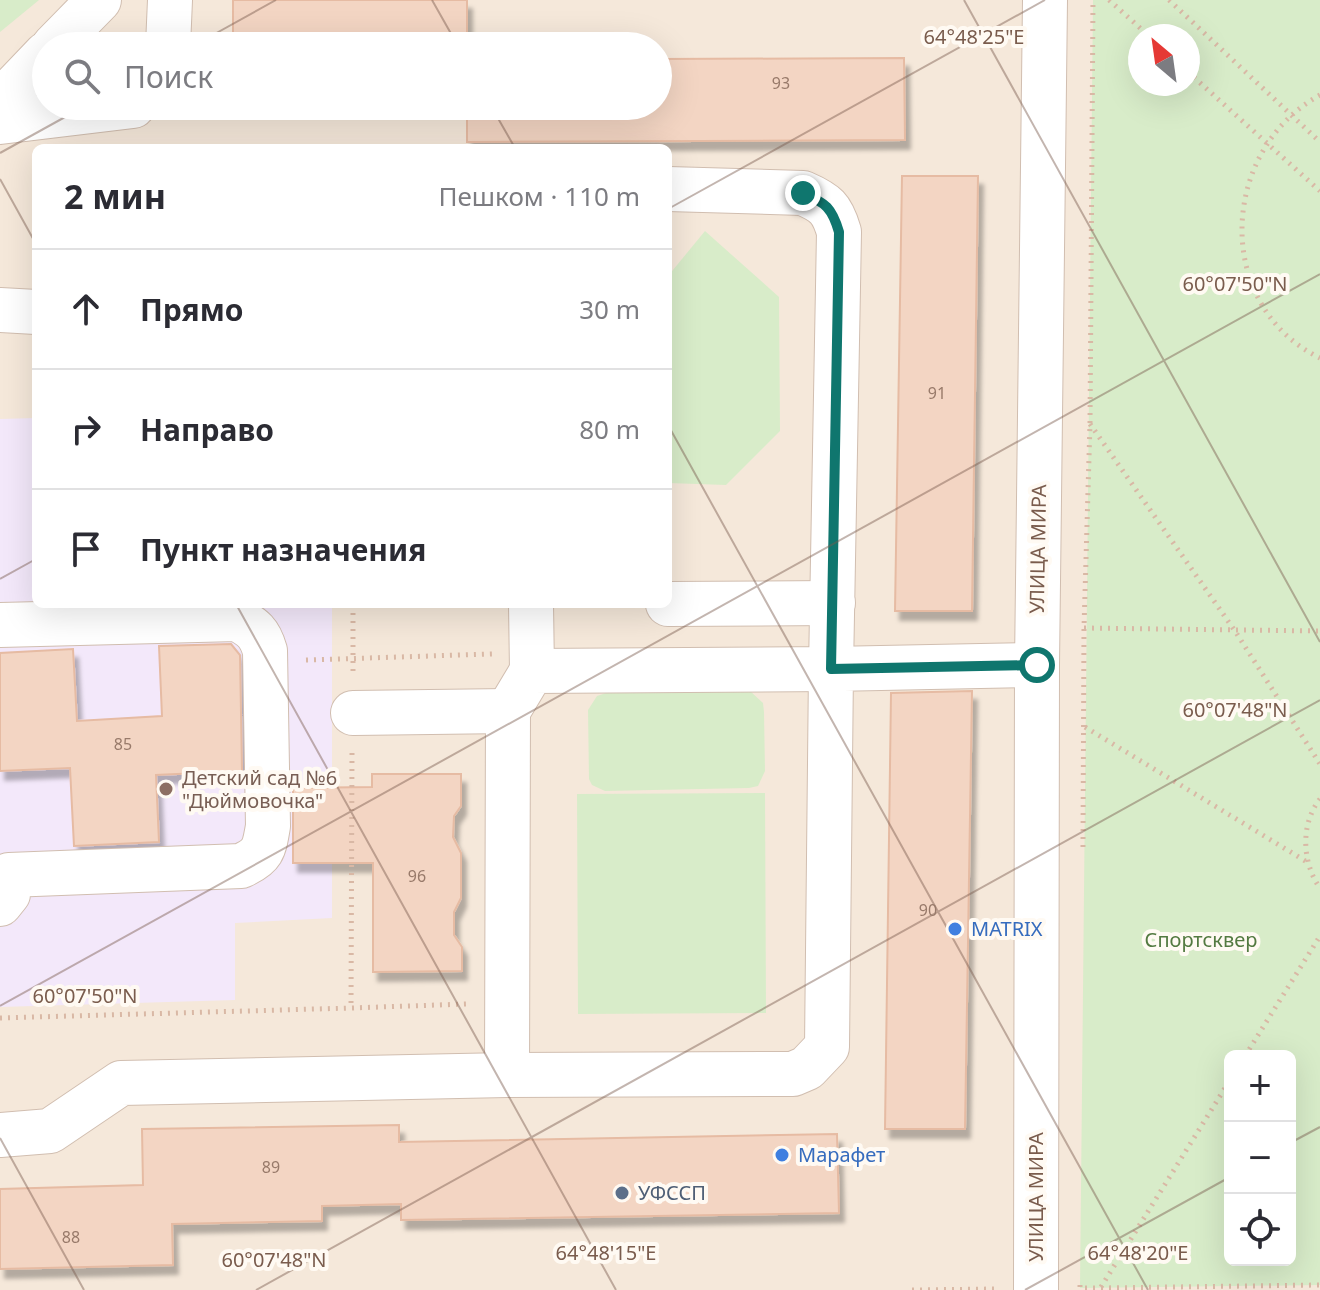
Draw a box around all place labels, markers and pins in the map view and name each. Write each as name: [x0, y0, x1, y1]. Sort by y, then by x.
place label: Детский сад №6 "Дюймовочка": [182, 764, 337, 814]
marker: Детский сад №6 "Дюймовочка": [157, 780, 175, 798]
place label: MATRIX: [971, 915, 1043, 942]
marker: MATRIX: [946, 920, 964, 938]
place label: Марафет: [798, 1141, 885, 1168]
marker: Марафет: [773, 1146, 791, 1164]
place label: УФССП: [638, 1179, 706, 1206]
marker: УФССП: [613, 1184, 631, 1202]

